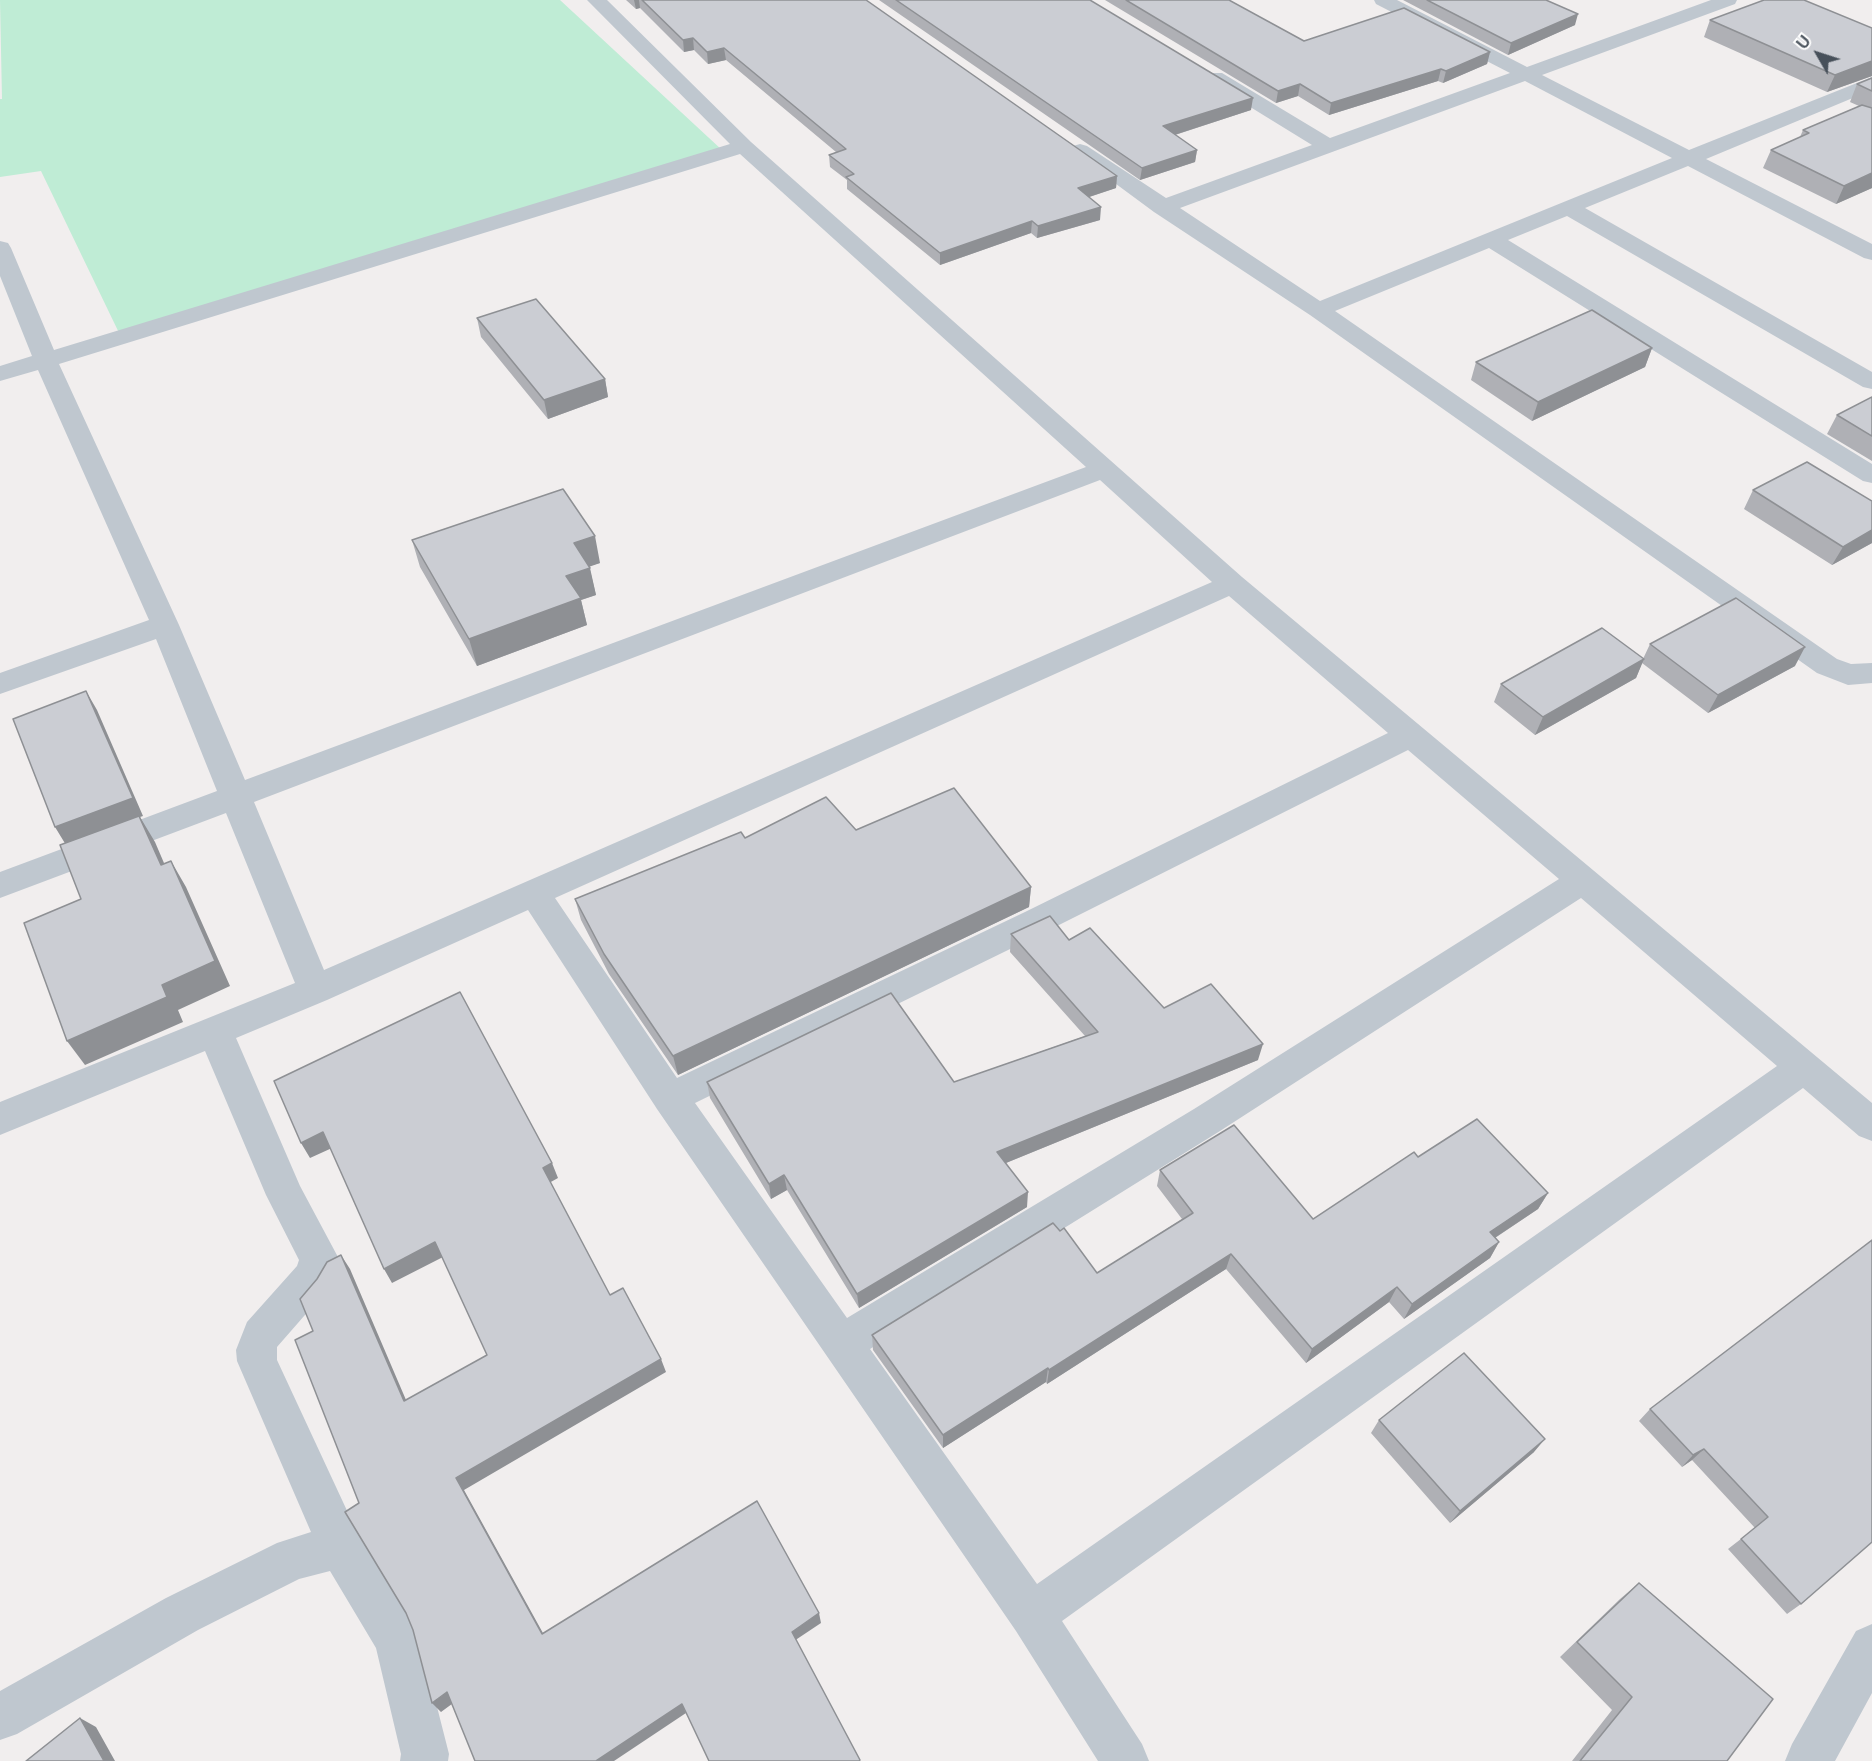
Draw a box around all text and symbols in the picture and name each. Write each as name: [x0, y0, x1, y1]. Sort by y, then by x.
north arrow: [1788, 24, 1848, 84]
text: U: [1793, 33, 1814, 52]

